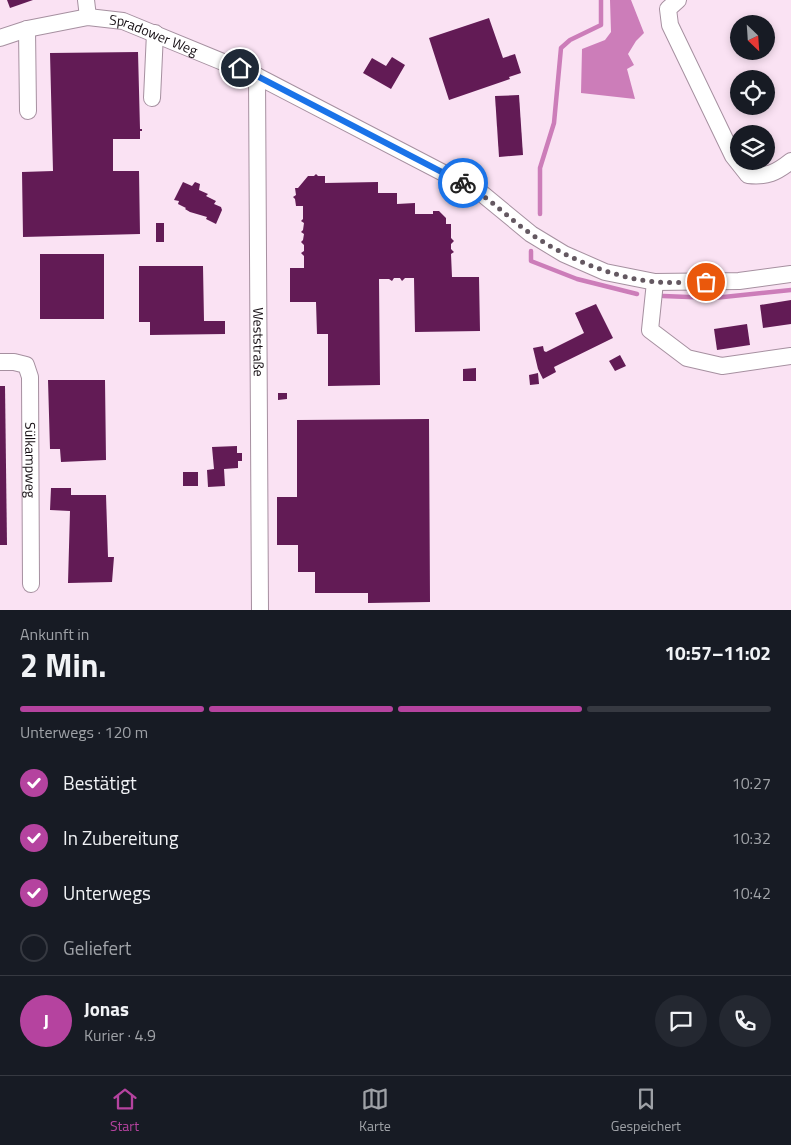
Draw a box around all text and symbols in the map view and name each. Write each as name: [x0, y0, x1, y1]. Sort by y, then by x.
street label: Spradower Weg: [108, 9, 201, 61]
north arrow: [730, 15, 775, 60]
map controls: [730, 15, 775, 170]
pin: [219, 47, 261, 89]
icon: home: [226, 54, 254, 82]
button: locate: [730, 70, 775, 115]
button: layers: [730, 125, 775, 170]
courier: [438, 158, 488, 208]
icon: bike: [449, 169, 477, 197]
pin: [685, 261, 727, 303]
icon: bag: [692, 268, 720, 296]
street label: Weststraße: [248, 307, 270, 377]
street label: Sülkampweg: [20, 422, 42, 498]
text: Ankunft in: [20, 622, 89, 646]
text: 10:57–11:02: [664, 638, 771, 667]
text: 2 Min.: [20, 641, 107, 689]
text: Unterwegs · 120 m: [20, 720, 148, 744]
text: Bestätigt: [63, 768, 137, 797]
icon: check: [20, 769, 48, 797]
text: 10:27: [732, 771, 771, 795]
text: In Zubereitung: [63, 823, 179, 852]
icon: check: [20, 824, 48, 852]
text: 10:32: [732, 826, 771, 850]
text: Unterwegs: [63, 878, 151, 907]
icon: check: [20, 879, 48, 907]
text: 10:42: [732, 881, 771, 905]
text: Geliefert: [63, 933, 131, 962]
text: Jonas: [84, 994, 129, 1023]
button: chat: [655, 995, 707, 1047]
button: phone: [719, 995, 771, 1047]
text: J: [43, 1006, 49, 1035]
text: Kurier · 4.9: [84, 1023, 156, 1047]
tab: Start: [110, 1085, 139, 1136]
tab: Karte: [359, 1085, 391, 1136]
tab: Gespeichert: [611, 1085, 681, 1136]

